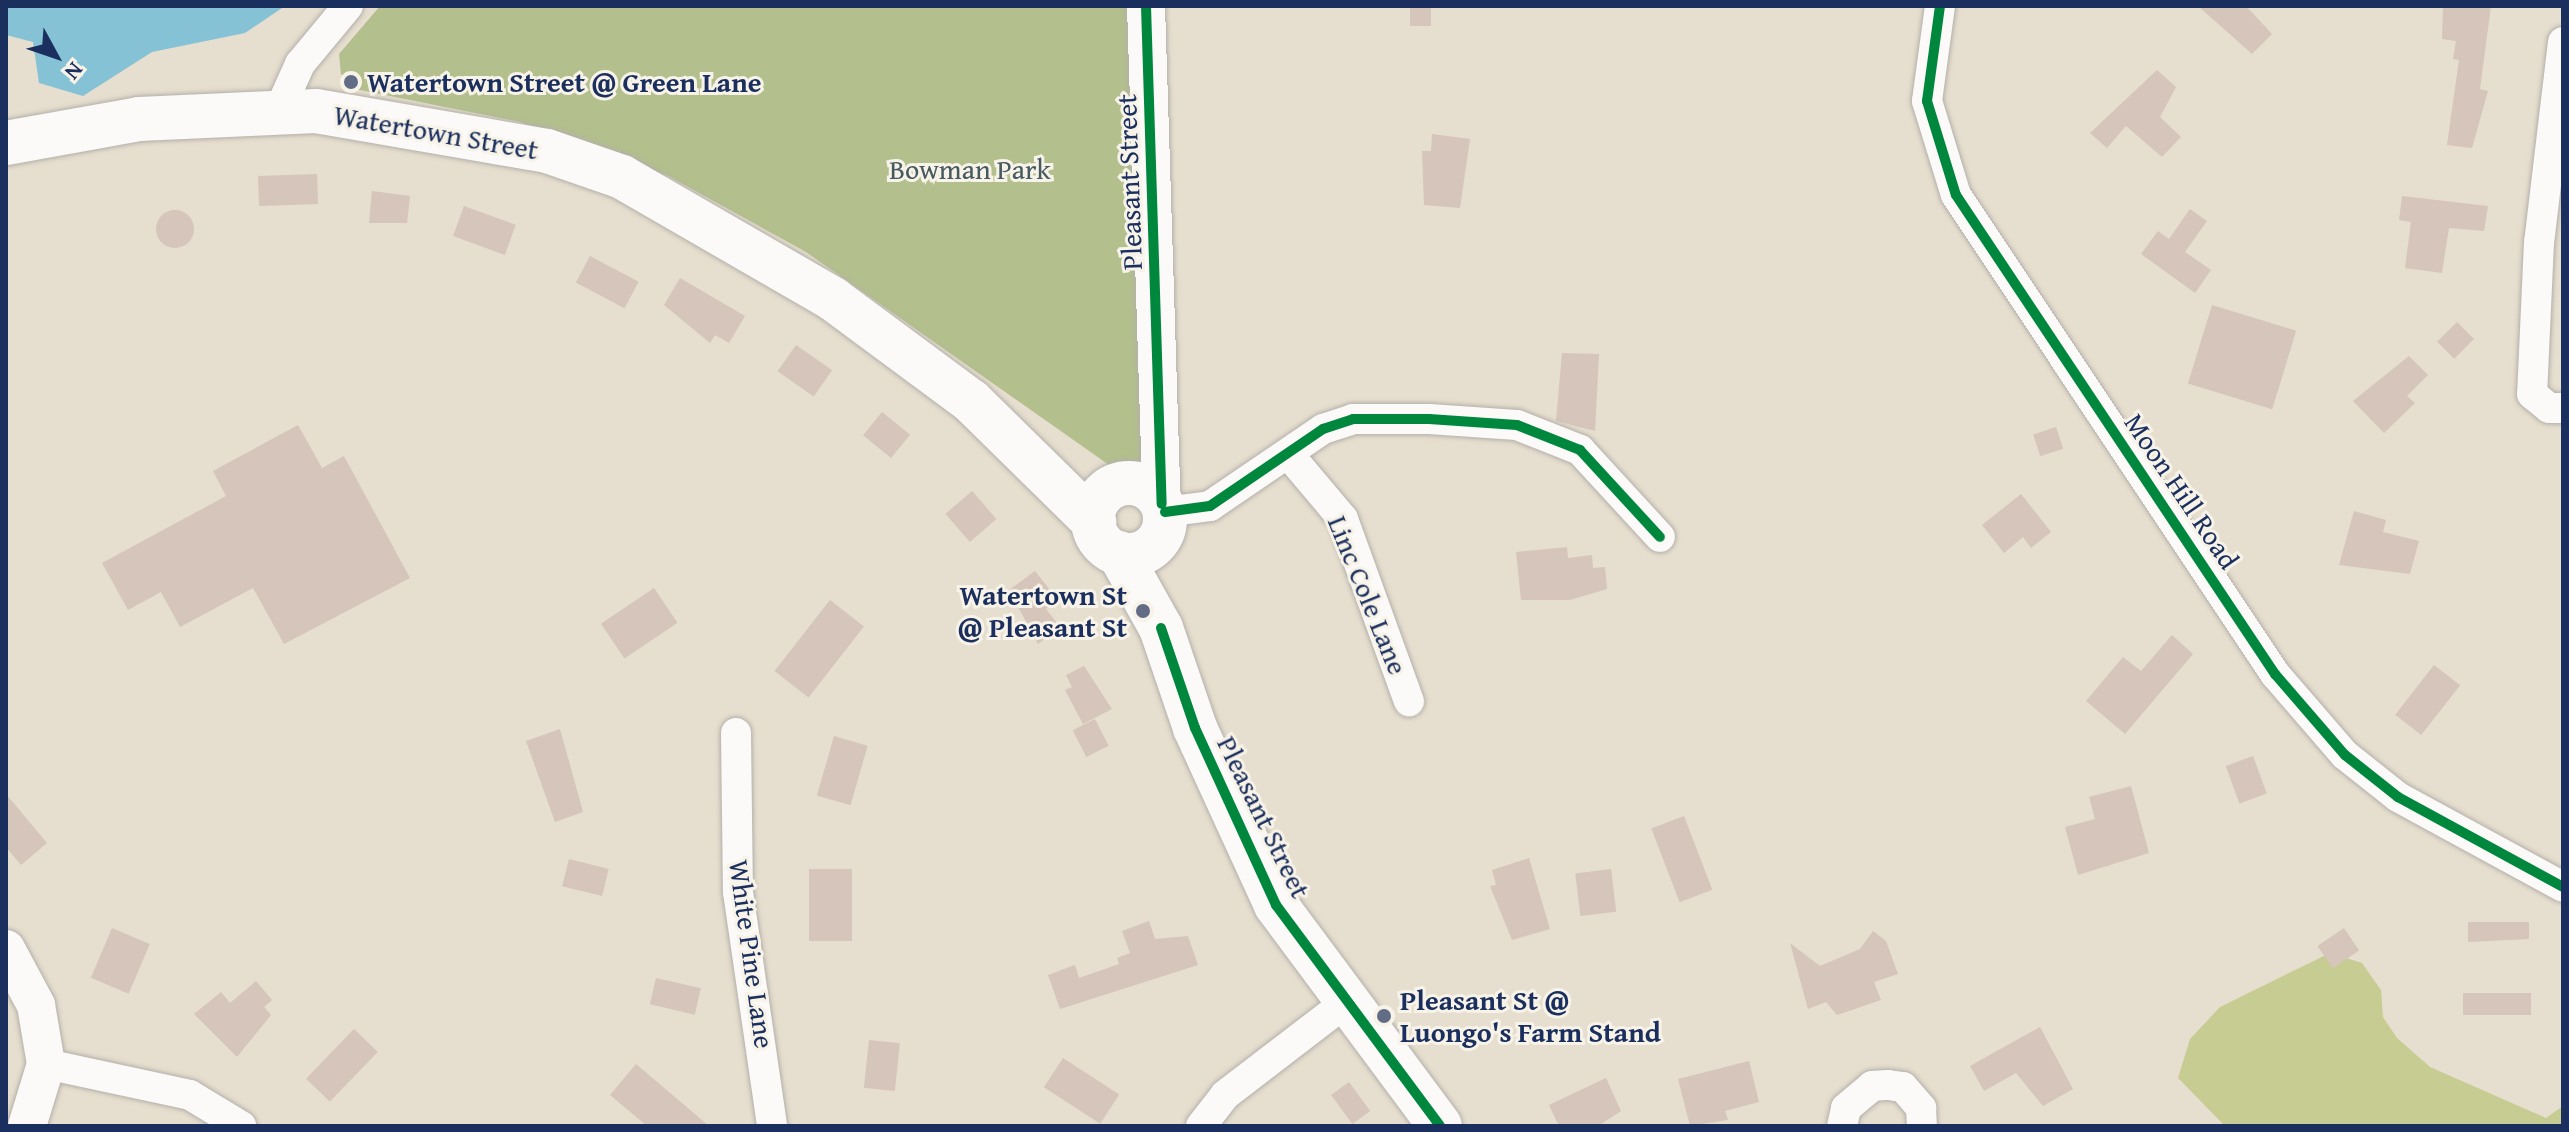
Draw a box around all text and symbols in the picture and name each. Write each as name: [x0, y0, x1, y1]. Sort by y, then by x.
north arrow: [16, 16, 96, 96]
text: N: [57, 56, 91, 87]
place label: Watertown Street @ Green Lane: [367, 65, 761, 99]
marker: Watertown Street @ Green Lane: [342, 73, 360, 91]
street label: Pleasant Street: [1109, 93, 1149, 271]
street label: Watertown Street: [331, 97, 541, 167]
park label: Bowman Park: [889, 152, 1051, 186]
street label: Moon Hill Road: [2118, 407, 2246, 575]
street label: Linc Cole Lane: [1321, 511, 1415, 679]
place label: Watertown St @ Pleasant St: [958, 578, 1127, 644]
marker: Watertown St @ Pleasant St: [1134, 602, 1152, 620]
street label: Pleasant Street: [1210, 730, 1318, 904]
street label: White Pine Lane: [722, 857, 782, 1051]
place label: Pleasant St @ Luongo's Farm Stand: [1400, 983, 1661, 1049]
marker: Pleasant St @ Luongo's Farm Stand: [1375, 1007, 1393, 1025]

